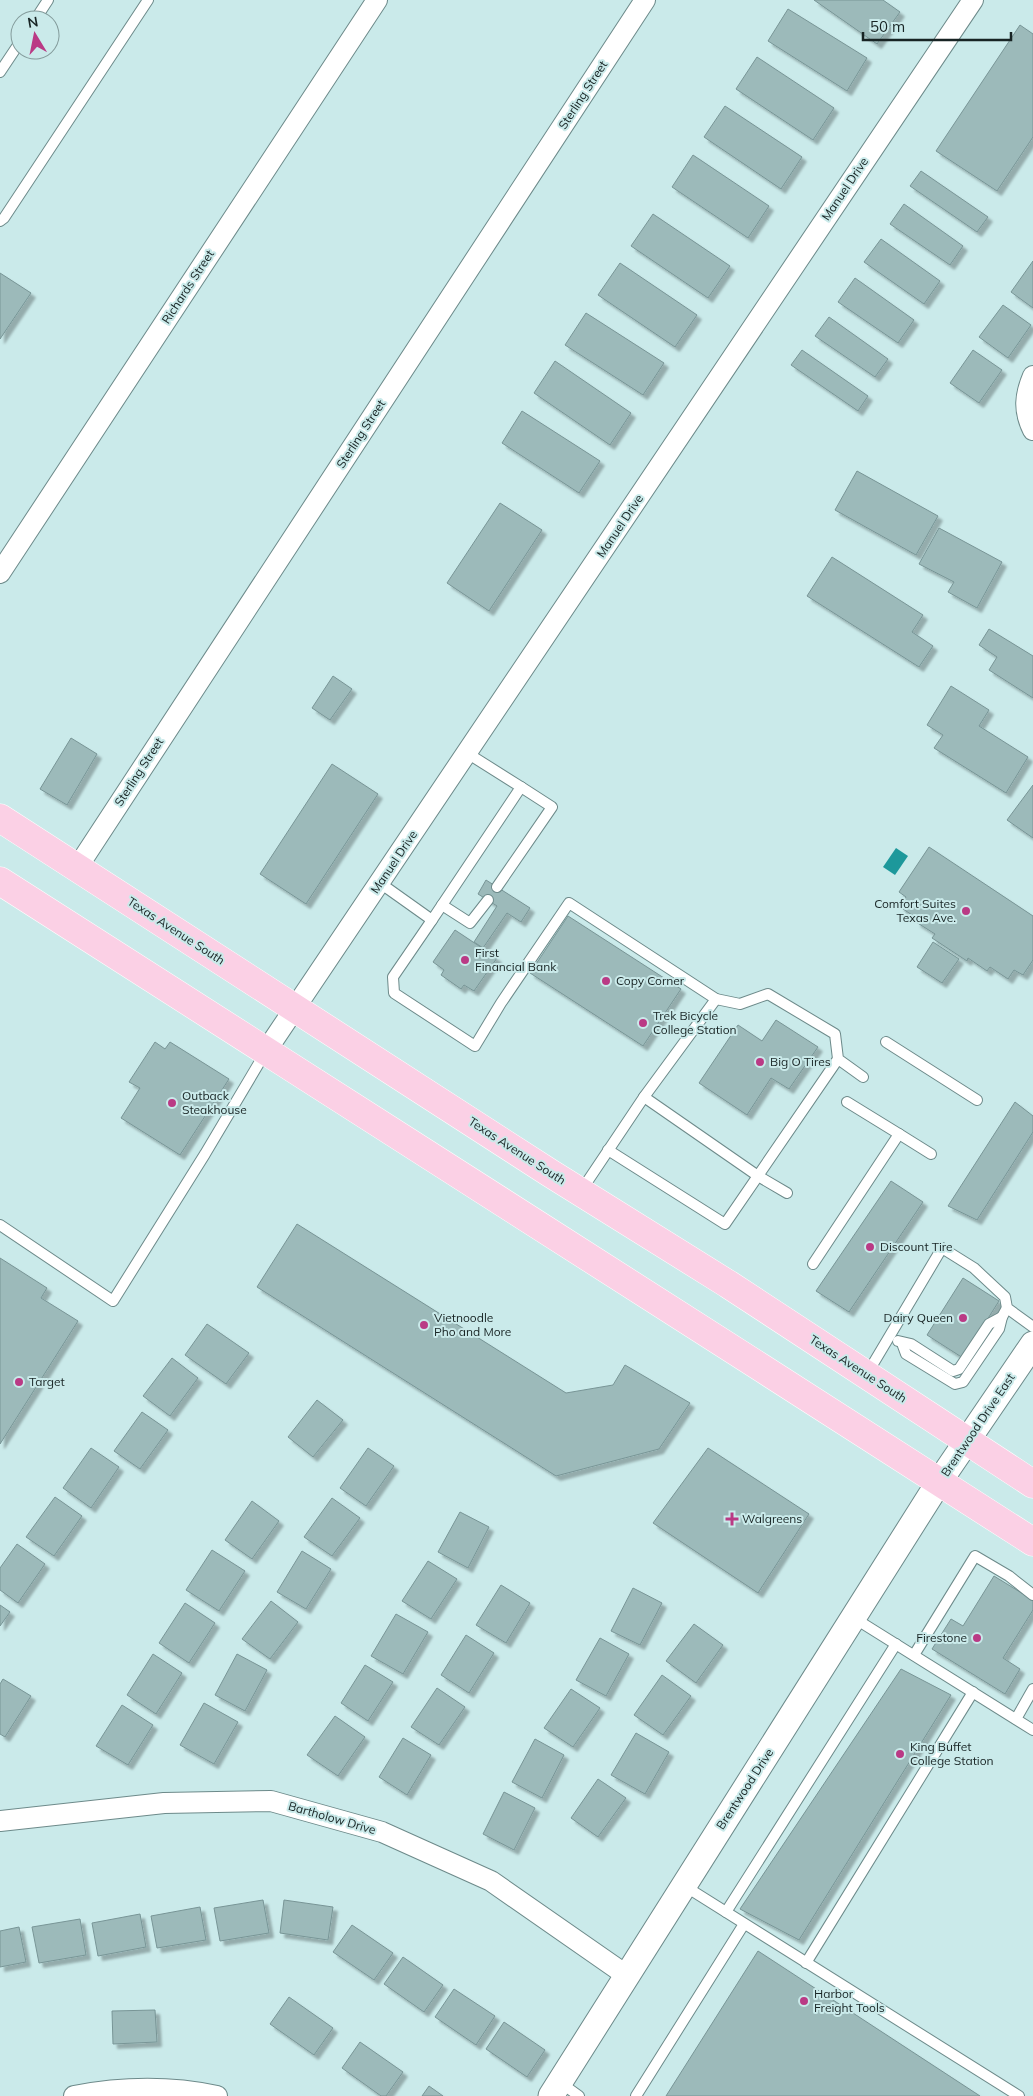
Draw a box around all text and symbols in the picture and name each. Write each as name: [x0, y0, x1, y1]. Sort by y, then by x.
north arrow: [10, 10, 60, 60]
scale bar: [863, 10, 1010, 42]
text: N: [26, 12, 40, 32]
text: 50 m: [870, 17, 905, 36]
street label: Sterling Street: [555, 58, 610, 132]
street label: Manuel Drive: [818, 154, 871, 223]
street label: Richards Street: [158, 247, 217, 326]
street label: Sterling Street: [333, 397, 388, 471]
street label: Manuel Drive: [593, 491, 646, 560]
street label: Sterling Street: [111, 735, 166, 809]
street label: Manuel Drive: [367, 827, 420, 896]
street label: Texas Avenue South: [125, 894, 228, 968]
place label: Comfort Suites Texas Ave.: [874, 896, 956, 925]
marker: Comfort Suites Texas Ave.: [960, 905, 972, 917]
place label: First Financial Bank: [475, 945, 557, 974]
marker: First Financial Bank: [459, 954, 471, 966]
place label: Copy Corner: [616, 973, 685, 988]
marker: Copy Corner: [600, 975, 612, 987]
place label: Trek Bicycle College Station: [653, 1008, 737, 1037]
marker: Trek Bicycle College Station: [637, 1017, 649, 1029]
place label: Big O Tires: [770, 1054, 831, 1069]
marker: Big O Tires: [754, 1056, 766, 1068]
place label: Outback Steakhouse: [182, 1088, 247, 1117]
marker: Outback Steakhouse: [166, 1097, 178, 1109]
street label: Texas Avenue South: [466, 1114, 569, 1188]
place label: Discount Tire: [880, 1239, 953, 1254]
marker: Discount Tire: [864, 1241, 876, 1253]
place label: Vietnoodle Pho and More: [434, 1310, 511, 1339]
place label: Dairy Queen: [883, 1310, 953, 1325]
marker: Dairy Queen: [957, 1312, 969, 1324]
marker: Vietnoodle Pho and More: [418, 1319, 430, 1331]
street label: Texas Avenue South: [807, 1332, 910, 1406]
street label: Brentwood Drive East: [938, 1370, 1018, 1479]
place label: Target: [29, 1374, 65, 1389]
marker: Target: [13, 1376, 25, 1388]
place label: Walgreens: [742, 1511, 802, 1526]
marker: Walgreens: [726, 1513, 738, 1525]
place label: Firestone: [916, 1630, 967, 1645]
marker: Firestone: [971, 1632, 983, 1644]
place label: King Buffet College Station: [910, 1739, 994, 1768]
street label: Brentwood Drive: [713, 1745, 776, 1832]
marker: King Buffet College Station: [894, 1748, 906, 1760]
street label: Bartholow Drive: [287, 1798, 378, 1837]
place label: Harbor Freight Tools: [814, 1986, 885, 2015]
marker: Harbor Freight Tools: [798, 1995, 810, 2007]

